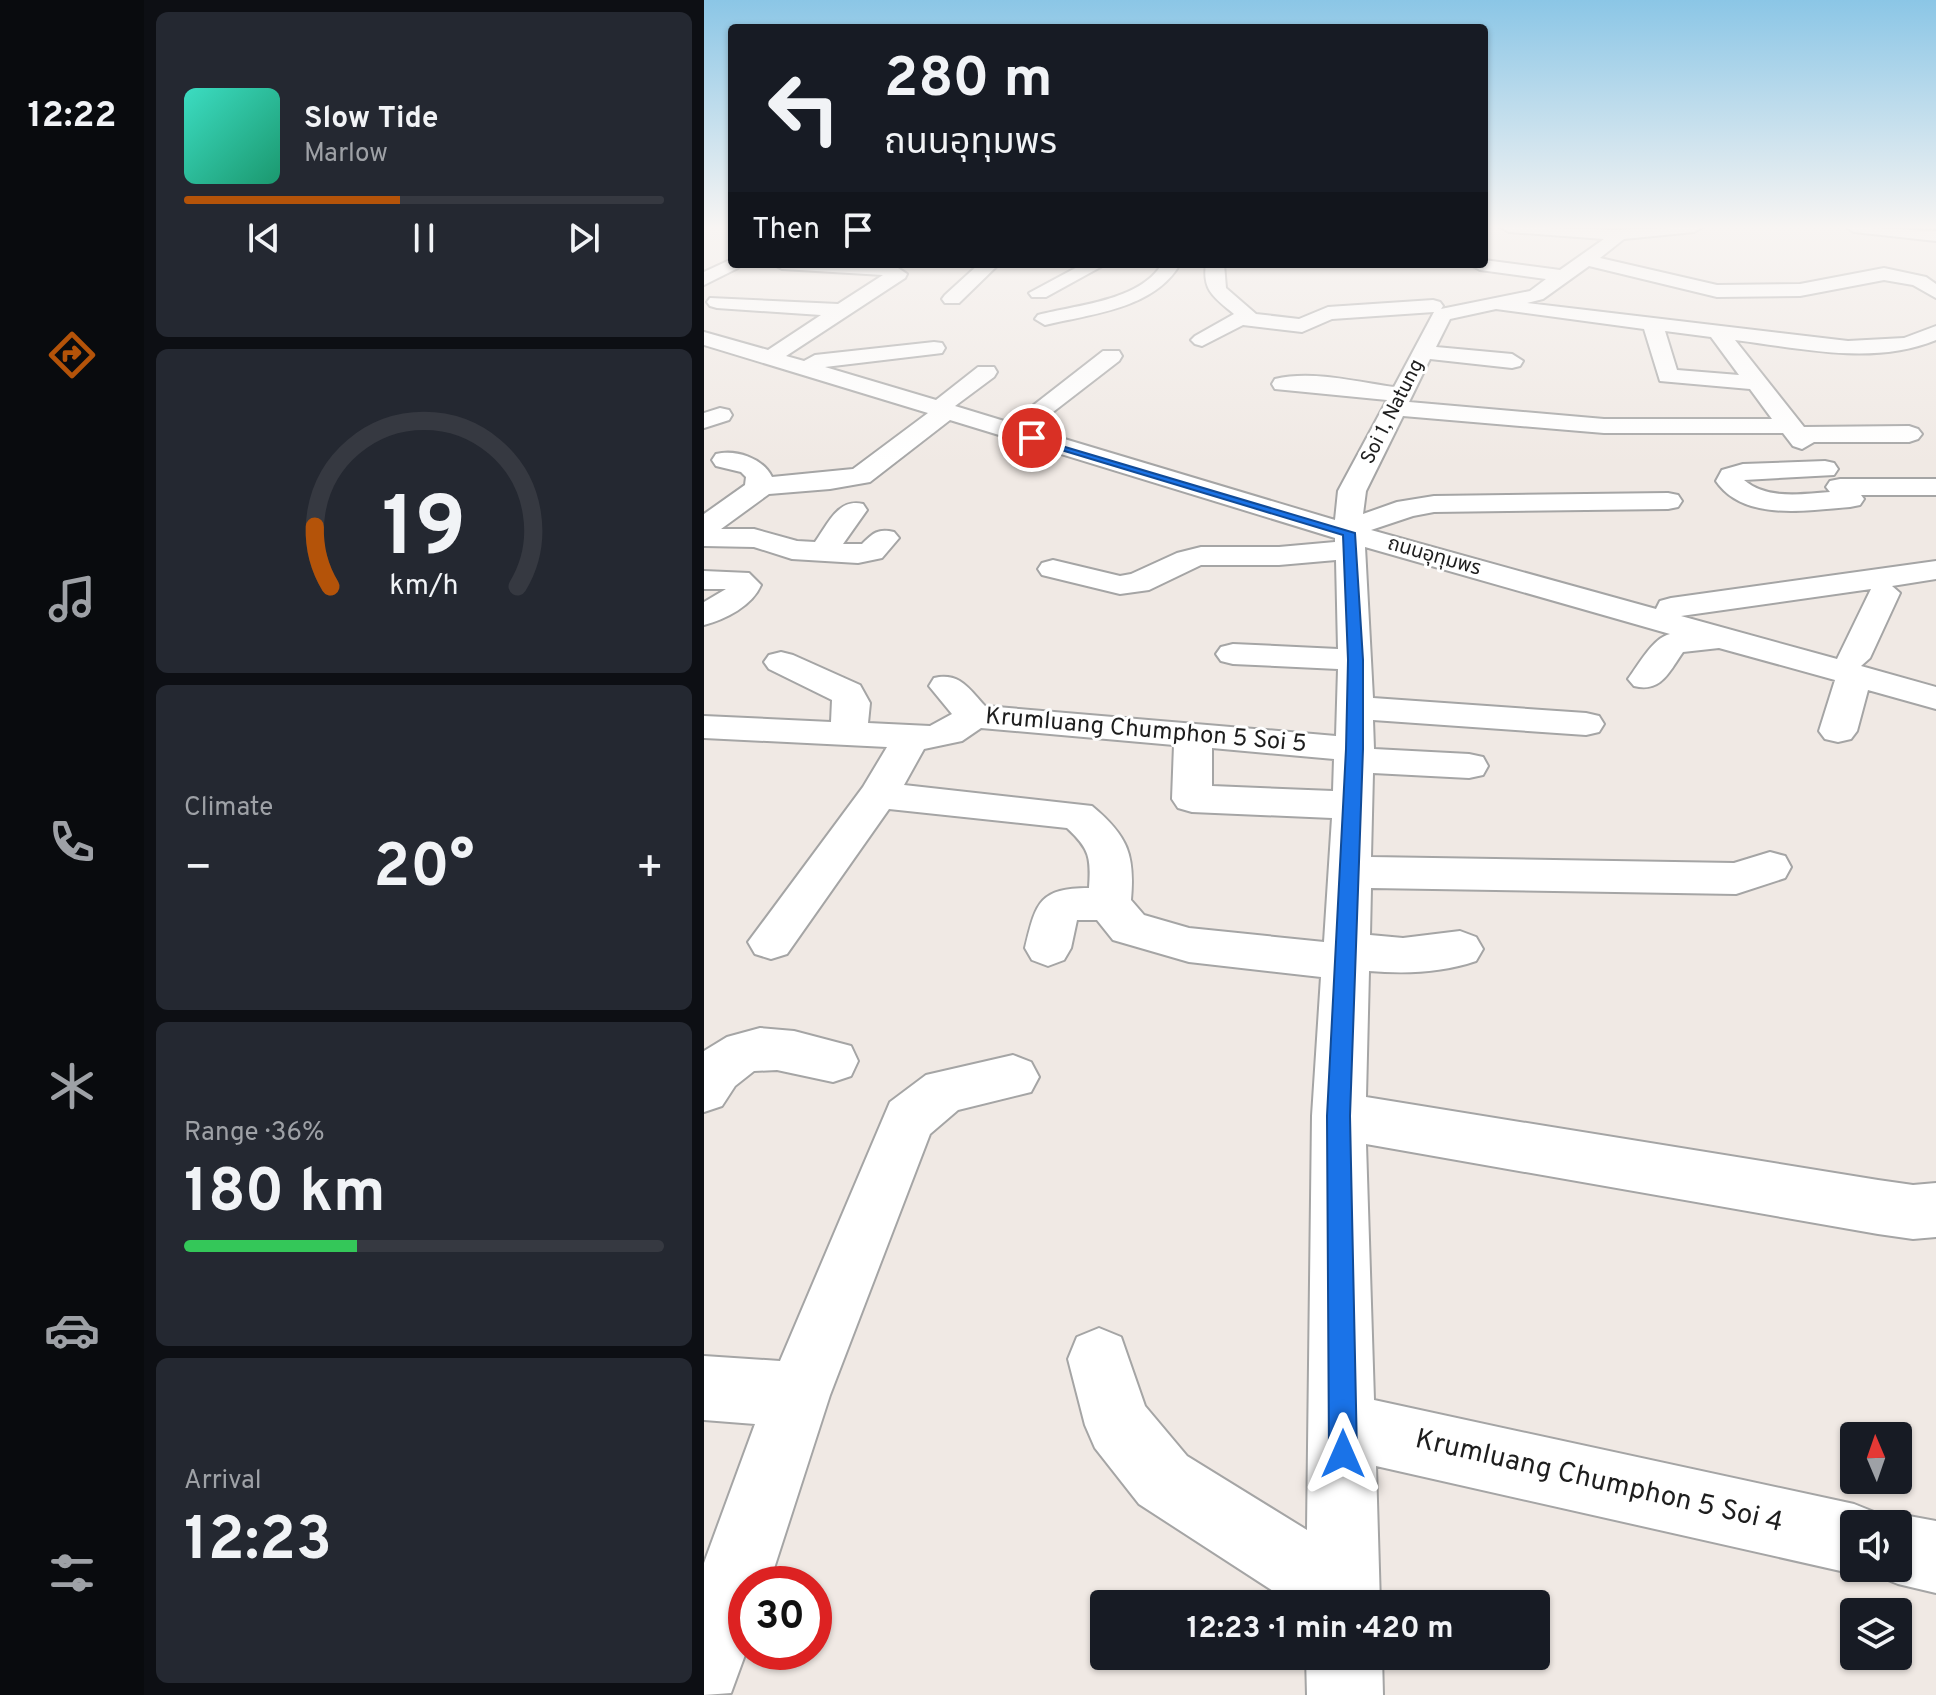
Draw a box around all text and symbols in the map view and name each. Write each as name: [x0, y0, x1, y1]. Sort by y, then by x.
text: 280 m: [884, 46, 1052, 116]
icon: left: [752, 56, 856, 160]
text: 12:22: [27, 94, 117, 140]
text: Slow Tide: [304, 101, 438, 138]
text: ถนนอุทุมพร: [884, 121, 1057, 167]
text: Marlow: [304, 138, 388, 171]
icon: arrive: [836, 208, 880, 252]
text: Then: [752, 212, 820, 249]
icon: previous: [242, 216, 286, 260]
icon: pause: [402, 216, 446, 260]
icon: next: [562, 216, 606, 260]
icon: directions: [44, 327, 100, 383]
street label: Soi 1, Natung: [1355, 355, 1431, 469]
pin: [998, 404, 1066, 472]
icon: arrive: [1010, 416, 1054, 460]
text: 19: [382, 479, 466, 584]
street label: ถนนอุทุมพร: [1384, 531, 1484, 583]
text: km/h: [389, 569, 459, 605]
icon: music: [44, 571, 100, 627]
street label: Krumluang Chumphon 5 Soi 5: [984, 702, 1308, 760]
text: Climate: [184, 792, 273, 825]
icon: phone: [44, 814, 100, 870]
text: 20°: [373, 832, 475, 908]
text: −: [184, 842, 212, 898]
text: +: [636, 842, 664, 898]
icon: climate: [44, 1058, 100, 1114]
text: Range · 36%: [184, 1117, 325, 1150]
text: 180 km: [184, 1157, 385, 1233]
icon: car: [44, 1302, 100, 1358]
position arrow: [1301, 1412, 1385, 1496]
street label: Krumluang Chumphon 5 Soi 4: [1412, 1422, 1786, 1542]
north arrow: [1840, 1422, 1912, 1494]
map controls: [1840, 1422, 1912, 1670]
text: Arrival: [184, 1465, 262, 1498]
text: 12:23: [184, 1505, 332, 1581]
button: sound: [1840, 1510, 1912, 1582]
icon: filters: [44, 1545, 100, 1601]
speed limit sign: 30: [728, 1566, 832, 1670]
button: layers: [1840, 1598, 1912, 1670]
text: 12:23 · 1 min · 420 m: [1186, 1611, 1454, 1648]

